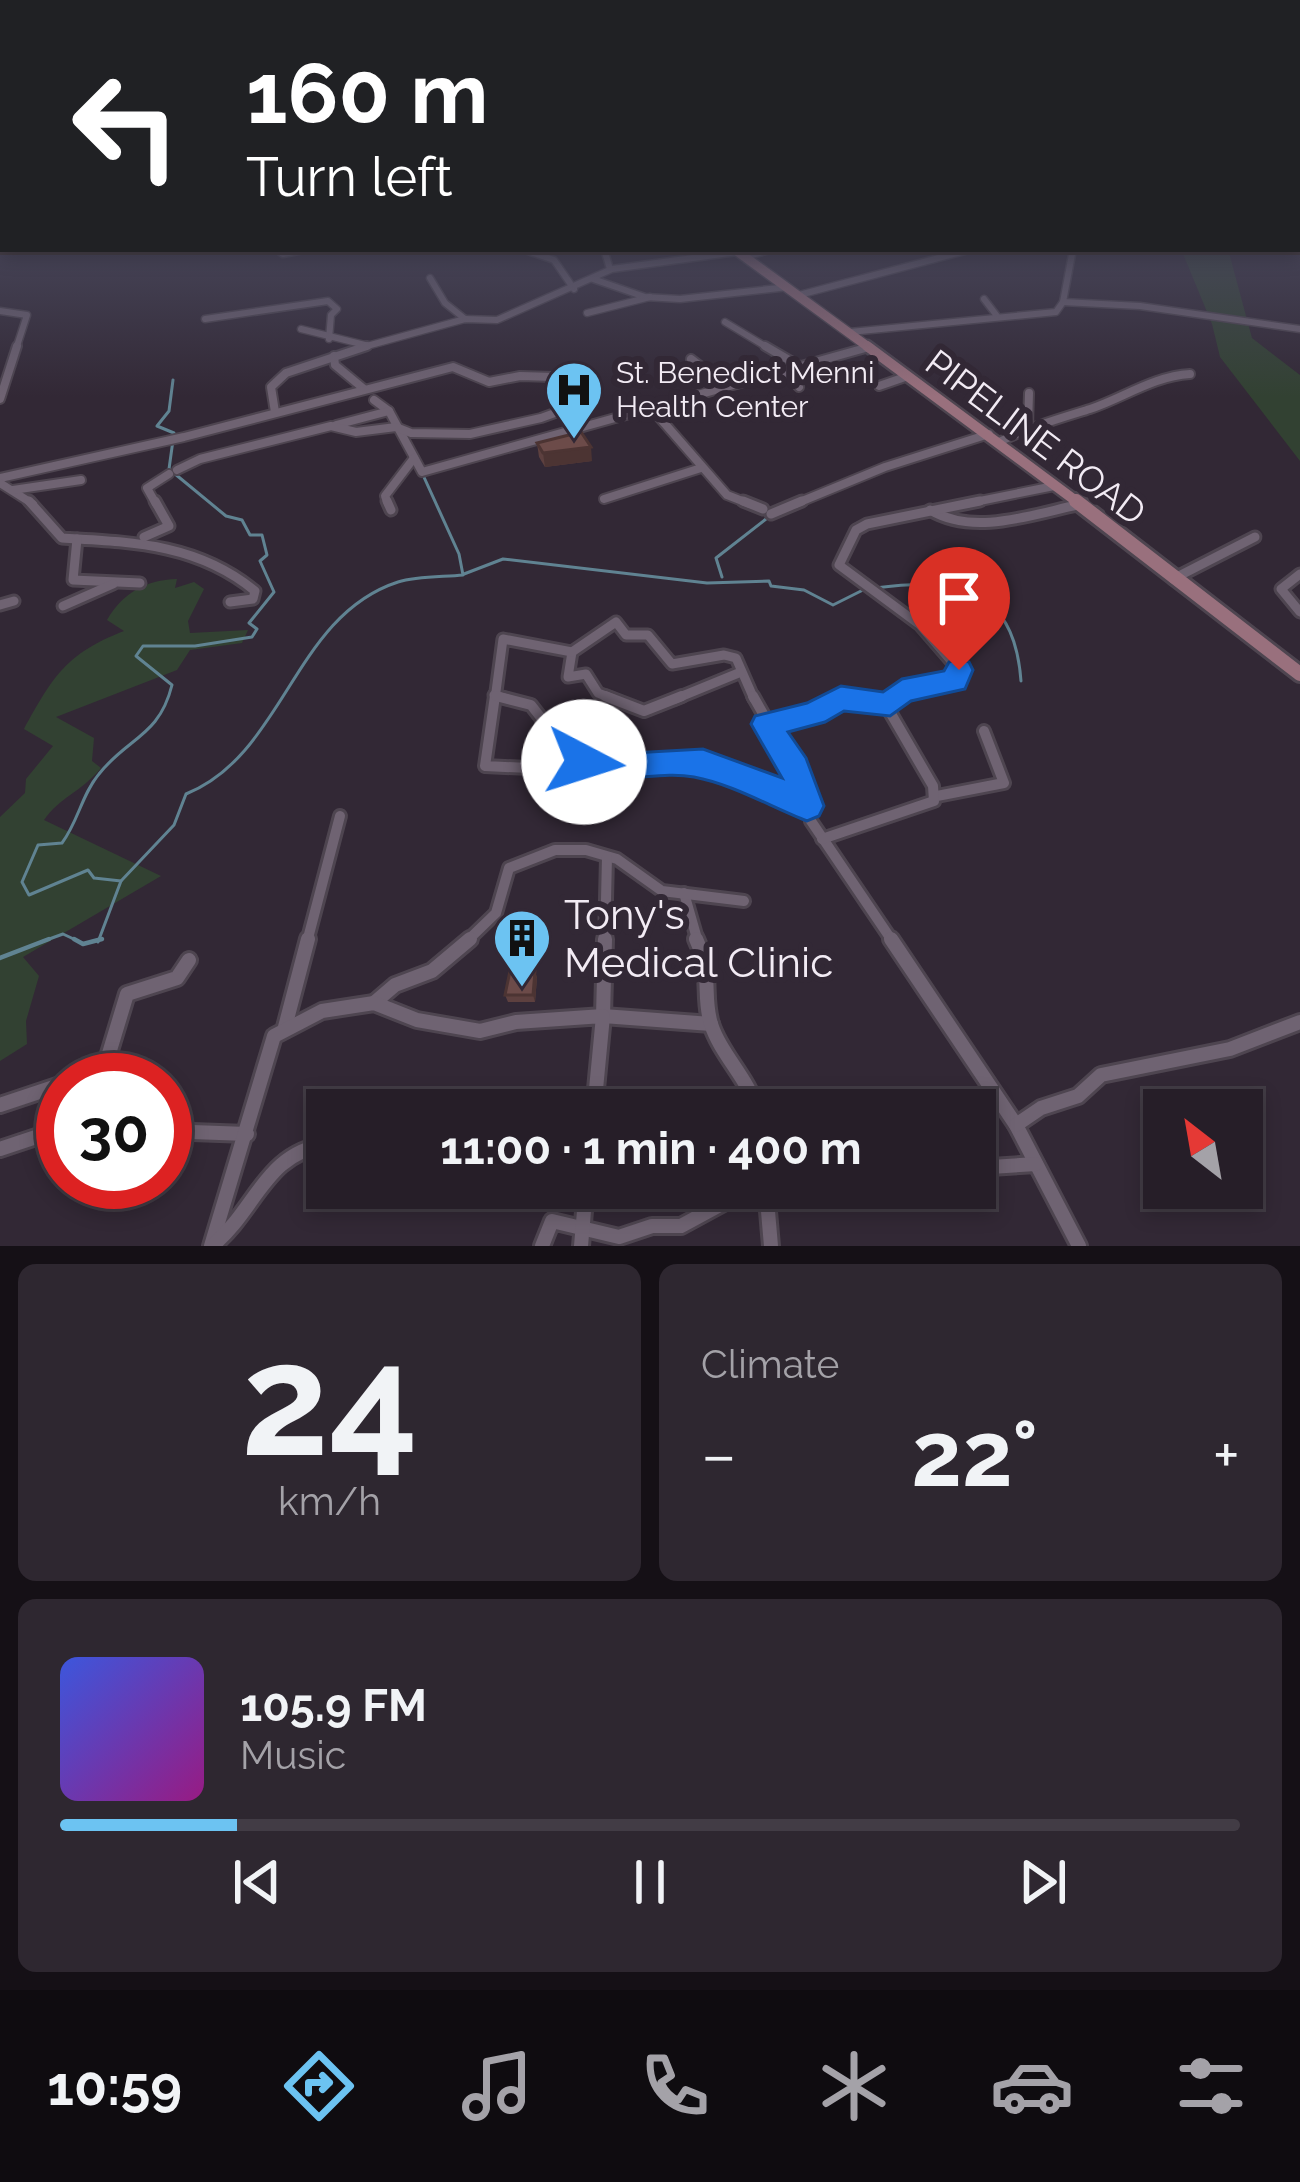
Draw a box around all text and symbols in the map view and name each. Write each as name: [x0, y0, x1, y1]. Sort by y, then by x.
text: 160 m: [246, 44, 488, 143]
icon: left: [48, 48, 204, 204]
text: Turn left: [246, 145, 453, 209]
street label: PIPELINE ROAD: [918, 341, 1154, 533]
place label: St. Benedict Menni Health Center: [616, 355, 875, 424]
hospital icon: St. Benedict Menni Health Center: [543, 359, 605, 441]
pin: [908, 547, 1010, 670]
icon: arrive: [926, 565, 992, 631]
position arrow: [521, 699, 647, 825]
place label: Tony's Medical Clinic: [564, 890, 833, 987]
building icon: Tony's Medical Clinic: [491, 907, 553, 989]
speed limit sign: 30: [36, 1053, 192, 1209]
north arrow: [1143, 1089, 1263, 1209]
map controls: [1143, 1089, 1263, 1209]
text: 11:00 · 1 min · 400 m: [440, 1122, 862, 1175]
text: 24: [241, 1308, 418, 1492]
text: Climate: [701, 1341, 839, 1387]
text: 22°: [911, 1401, 1038, 1507]
text: −: [701, 1416, 737, 1493]
text: +: [1213, 1416, 1240, 1493]
text: km/h: [278, 1478, 381, 1524]
text: 105.9 FM: [240, 1679, 427, 1732]
text: Music: [240, 1732, 346, 1778]
icon: previous: [224, 1849, 290, 1915]
icon: pause: [617, 1849, 683, 1915]
icon: next: [1010, 1849, 1076, 1915]
icon: directions: [277, 2044, 361, 2128]
icon: music: [455, 2044, 539, 2128]
icon: phone: [633, 2044, 717, 2128]
icon: climate: [812, 2044, 896, 2128]
icon: car: [990, 2044, 1074, 2128]
icon: filters: [1169, 2044, 1253, 2128]
text: 10:59: [47, 2054, 182, 2118]

